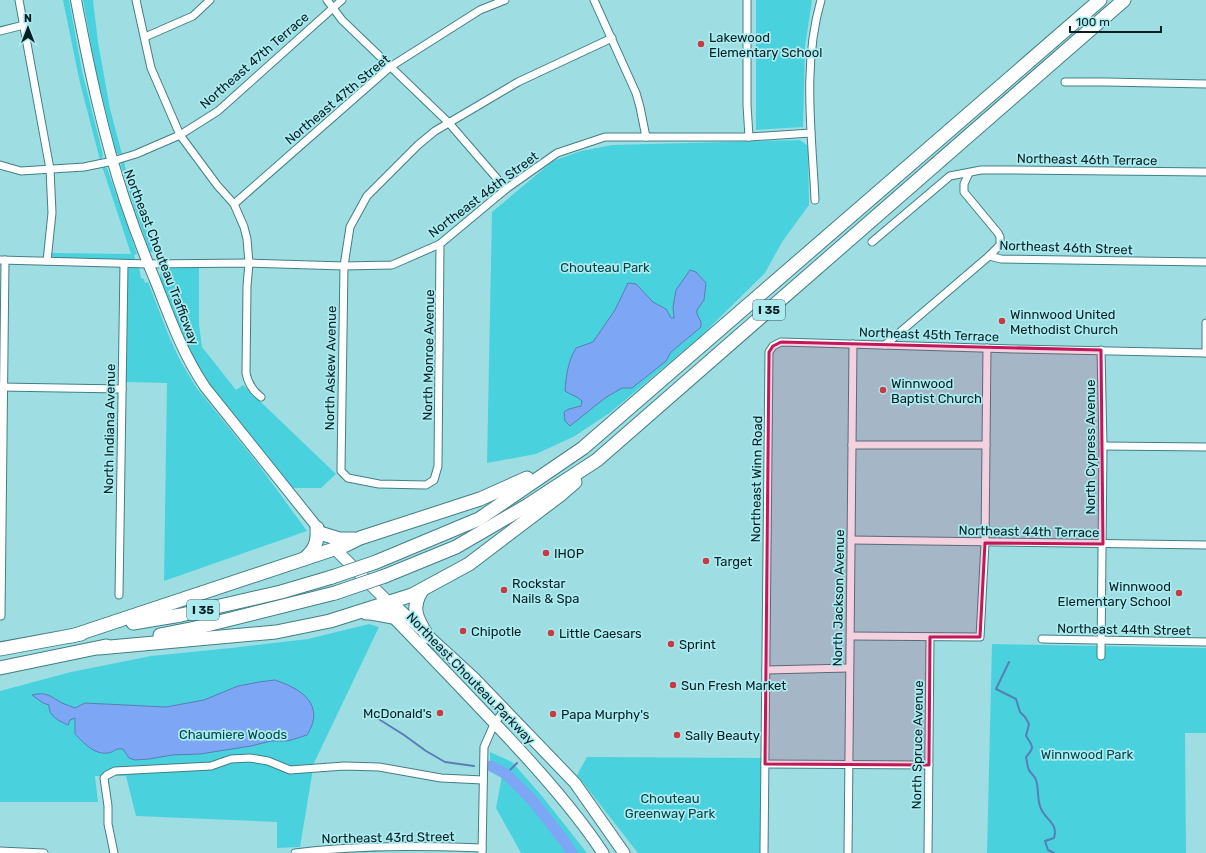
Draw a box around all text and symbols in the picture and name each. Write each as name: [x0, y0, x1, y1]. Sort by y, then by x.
north arrow: [8, 8, 48, 48]
scale bar: [1070, 8, 1161, 34]
street label: Northeast 47th Terrace: [197, 9, 312, 112]
text: N: [24, 12, 32, 25]
text: 100 m: [1076, 15, 1110, 29]
place label: Lakewood Elementary School: [709, 30, 822, 60]
marker: Lakewood Elementary School: [696, 39, 706, 49]
street label: Northeast 47th Street: [282, 51, 393, 148]
street label: Northeast 46th Street: [425, 148, 541, 241]
street label: Northeast 46th Terrace: [1017, 151, 1157, 168]
street label: Northeast Chouteau Trafficway: [121, 167, 202, 347]
street label: Northeast 46th Street: [999, 238, 1133, 257]
park label: Chouteau Park: [560, 260, 650, 275]
street label: North Monroe Avenue: [420, 289, 437, 421]
road number: I 35: [753, 300, 785, 320]
street label: North Askew Avenue: [322, 306, 339, 430]
place label: Winnwood United Methodist Church: [1010, 307, 1118, 337]
marker: Winnwood United Methodist Church: [997, 316, 1007, 326]
street label: Northeast 45th Terrace: [859, 325, 999, 344]
street label: North Indiana Avenue: [101, 364, 118, 494]
place label: Winnwood Baptist Church: [891, 376, 982, 406]
street label: North Cypress Avenue: [1083, 380, 1098, 514]
marker: Winnwood Baptist Church: [878, 385, 888, 395]
street label: Northeast Winn Road: [748, 415, 765, 543]
street label: Northeast 44th Terrace: [958, 523, 1099, 540]
street label: North Jackson Avenue: [830, 529, 847, 667]
place label: IHOP: [554, 546, 584, 561]
marker: IHOP: [541, 548, 551, 558]
place label: Target: [714, 554, 752, 570]
marker: Target: [701, 556, 711, 566]
place label: Rockstar Nails & Spa: [512, 576, 580, 606]
place label: Winnwood Elementary School: [1058, 579, 1171, 609]
marker: Rockstar Nails & Spa: [499, 585, 509, 595]
marker: Winnwood Elementary School: [1174, 588, 1184, 598]
road number: I 35: [187, 600, 219, 620]
street label: Northeast Chouteau Parkway: [404, 609, 538, 747]
street label: Northeast 44th Street: [1057, 621, 1191, 638]
place label: Chipotle: [471, 624, 521, 639]
marker: Chipotle: [458, 626, 468, 636]
place label: Little Caesars: [559, 626, 642, 641]
marker: Little Caesars: [546, 628, 556, 638]
place label: Sprint: [679, 637, 716, 652]
marker: Sprint: [666, 639, 676, 649]
place label: Sun Fresh Market: [681, 678, 786, 693]
marker: Sun Fresh Market: [668, 680, 678, 690]
street label: North Spruce Avenue: [909, 680, 926, 810]
place label: McDonald's: [363, 706, 432, 721]
place label: Papa Murphy's: [561, 707, 650, 722]
marker: McDonald's: [435, 708, 445, 718]
marker: Papa Murphy's: [548, 709, 558, 719]
park label: Chaumiere Woods: [179, 727, 287, 742]
place label: Sally Beauty: [685, 728, 760, 743]
marker: Sally Beauty: [672, 730, 682, 740]
park label: Winnwood Park: [1041, 747, 1133, 762]
park label: Chouteau Greenway Park: [625, 791, 715, 821]
street label: Northeast 43rd Street: [321, 829, 455, 846]

